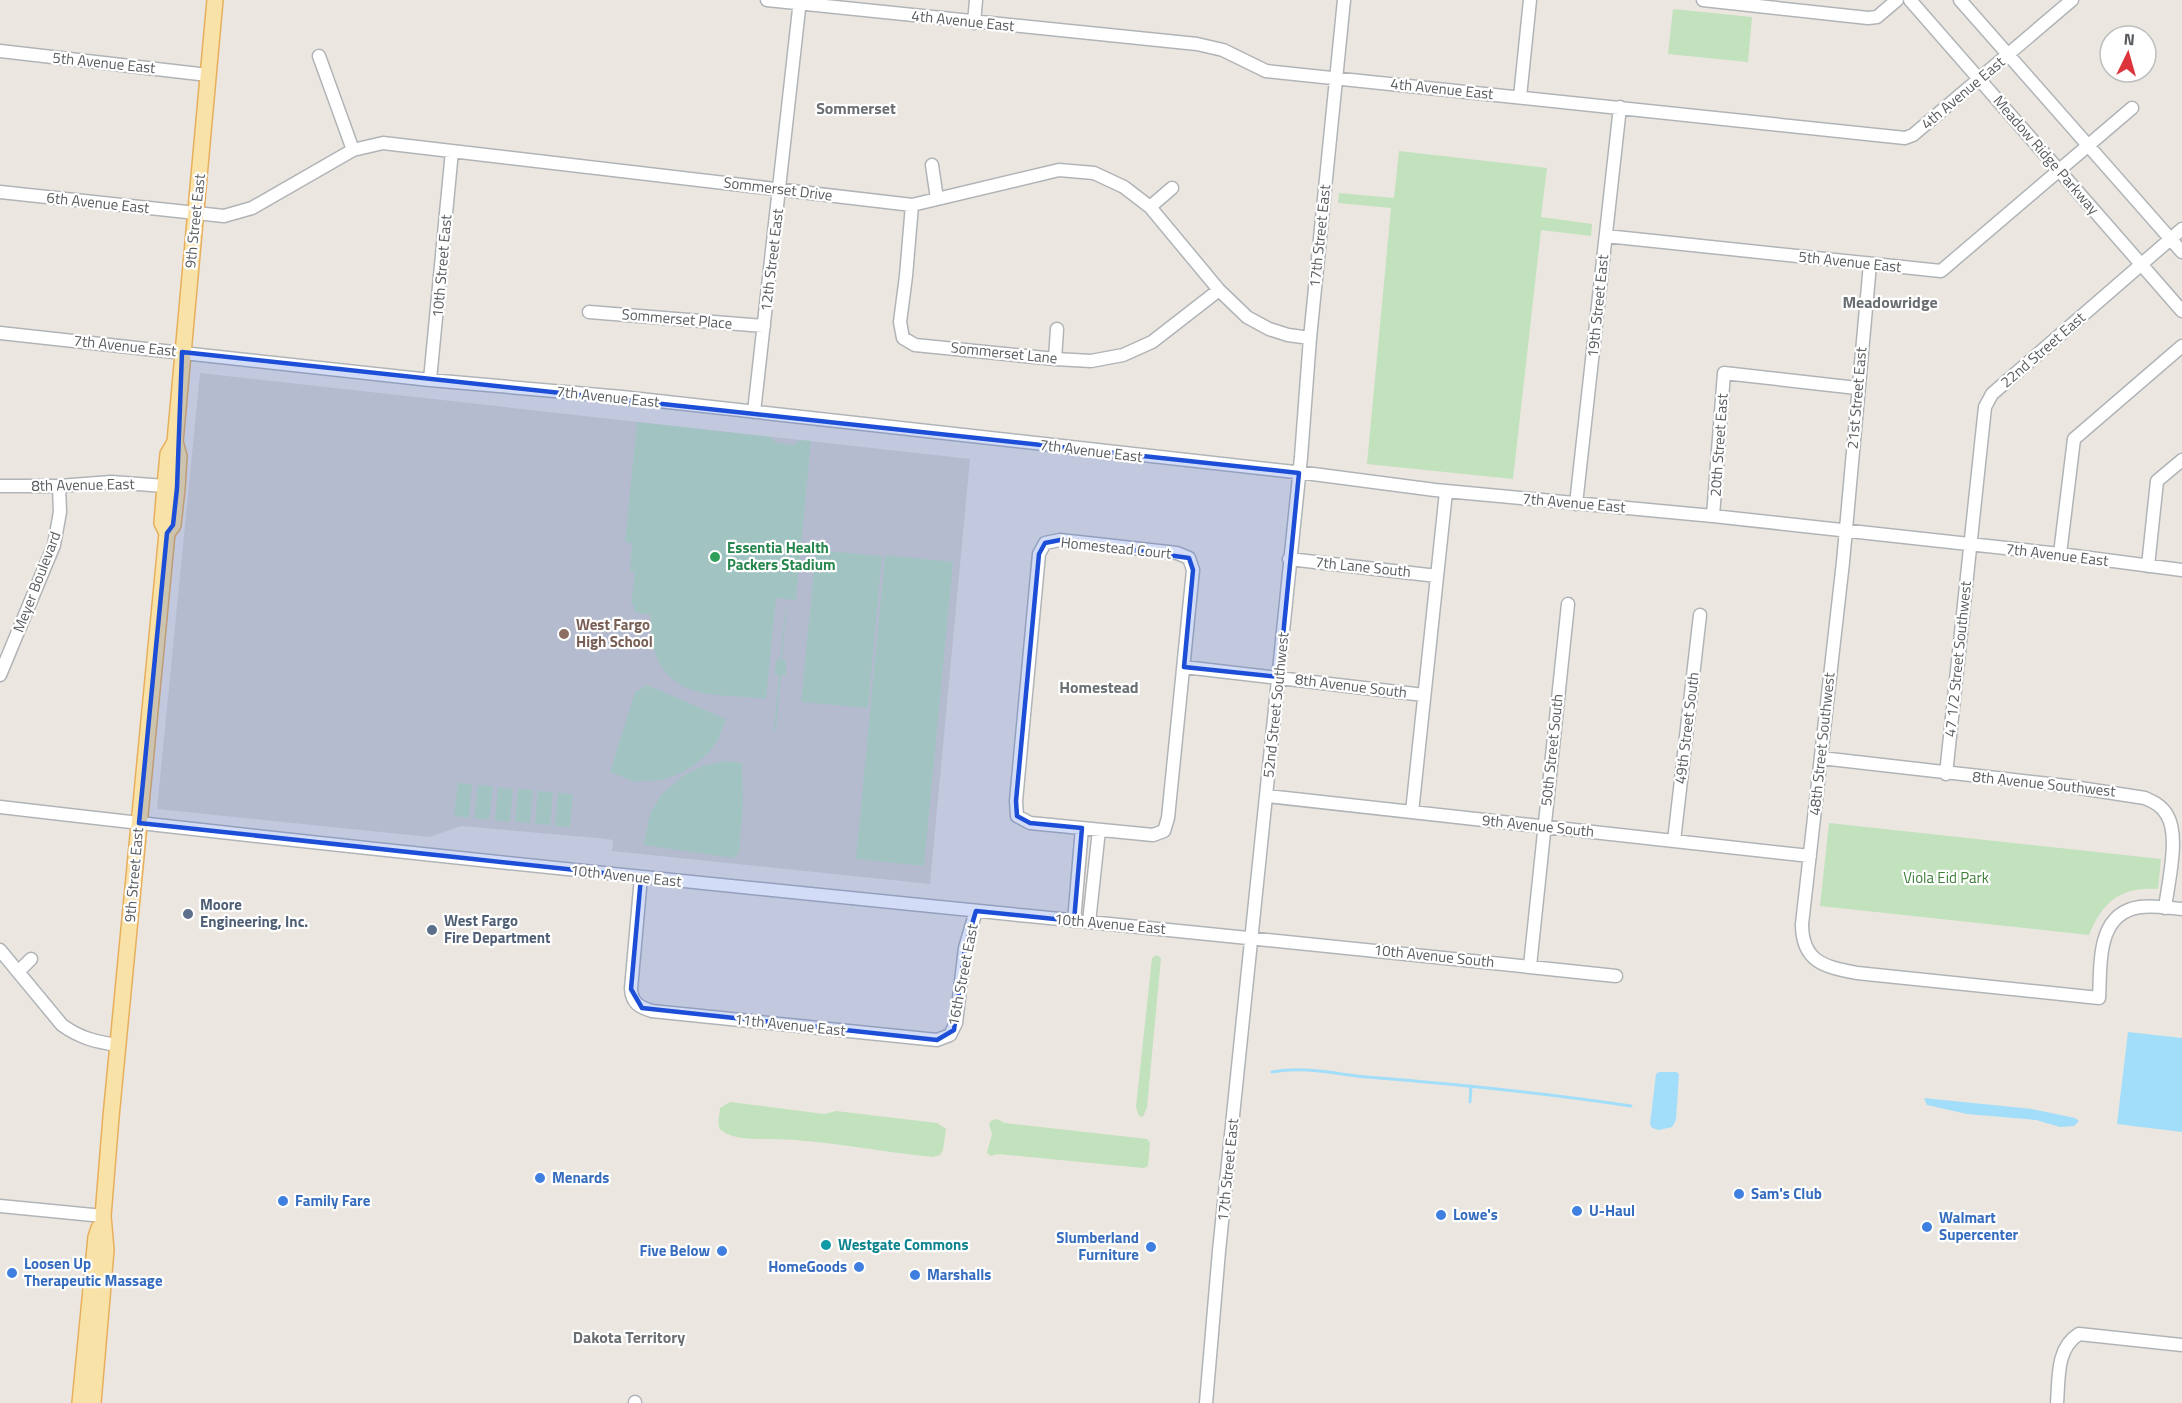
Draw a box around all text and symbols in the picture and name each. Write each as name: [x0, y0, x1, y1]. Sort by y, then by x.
street label: 4th Avenue East: [910, 4, 1016, 37]
north arrow: [2098, 24, 2158, 84]
text: N: [2123, 27, 2136, 51]
street label: 5th Avenue East: [51, 46, 157, 79]
street label: 4th Avenue East: [1916, 50, 2010, 135]
street label: 4th Avenue East: [1389, 72, 1495, 105]
street label: Meadow Ridge Parkway: [1988, 90, 2105, 220]
district label: Sommerset: [816, 96, 896, 120]
street label: Sommerset Drive: [722, 170, 834, 207]
street label: 9th Street East: [178, 172, 211, 269]
street label: 17th Street East: [1303, 183, 1336, 289]
street label: 6th Avenue East: [45, 186, 151, 219]
street label: 12th Street East: [754, 206, 789, 313]
street label: 10th Street East: [426, 213, 458, 318]
street label: 5th Avenue East: [1797, 245, 1903, 278]
street label: 19th Street East: [1581, 253, 1614, 359]
district label: Meadowridge: [1842, 290, 1938, 314]
street label: Sommerset Place: [621, 302, 733, 335]
street label: 22nd Street East: [1995, 306, 2091, 393]
street label: 7th Avenue East: [72, 329, 178, 362]
street label: Sommerset Lane: [949, 335, 1059, 370]
street label: 21st Street East: [1841, 345, 1872, 450]
street label: 7th Avenue East: [555, 380, 661, 413]
street label: 20th Street East: [1703, 392, 1734, 497]
street label: 7th Avenue East: [1038, 433, 1144, 468]
street label: 8th Avenue East: [31, 472, 136, 497]
street label: 7th Avenue East: [1522, 487, 1627, 519]
street label: Meyer Boulevard: [7, 528, 66, 636]
street label: Homestead Court: [1060, 530, 1173, 565]
place label: Essentia Health Packers Stadium: [727, 536, 836, 576]
street label: 7th Avenue East: [2004, 537, 2110, 572]
marker: Essentia Health Packers Stadium: [708, 550, 722, 564]
street label: 7th Lane South: [1314, 550, 1412, 583]
street label: 47 1/2 Street Southwest: [1938, 579, 1977, 738]
place label: West Fargo High School: [576, 613, 653, 653]
marker: West Fargo High School: [557, 627, 571, 641]
street label: 52nd Street Southwest: [1256, 630, 1295, 779]
street label: 8th Avenue South: [1294, 667, 1408, 704]
street label: 49th Street South: [1668, 671, 1705, 785]
street label: 48th Street Southwest: [1803, 671, 1841, 817]
district label: Homestead: [1059, 675, 1139, 699]
street label: 50th Street South: [1534, 693, 1569, 807]
street label: 8th Avenue Southwest: [1971, 765, 2117, 803]
street label: 9th Avenue South: [1481, 808, 1595, 843]
street label: 9th Street East: [118, 826, 149, 923]
street label: 10th Avenue East: [569, 858, 684, 893]
park label: Viola Eid Park: [1903, 866, 1989, 889]
place label: Moore Engineering, Inc.: [200, 893, 308, 933]
marker: Moore Engineering, Inc.: [181, 907, 195, 921]
street label: 10th Avenue East: [1053, 907, 1167, 940]
place label: West Fargo Fire Department: [444, 909, 551, 949]
street label: 16th Street East: [941, 921, 984, 1028]
marker: West Fargo Fire Department: [425, 923, 439, 937]
street label: 10th Avenue South: [1373, 938, 1495, 973]
street label: 11th Avenue East: [733, 1007, 848, 1042]
street label: 17th Street East: [1211, 1117, 1244, 1223]
place label: Menards: [552, 1166, 609, 1189]
marker: Menards: [533, 1171, 547, 1185]
place label: Sam's Club: [1751, 1182, 1822, 1205]
marker: Sam's Club: [1732, 1187, 1746, 1201]
place label: Family Fare: [295, 1189, 371, 1212]
marker: Family Fare: [276, 1194, 290, 1208]
place label: U-Haul: [1589, 1199, 1635, 1222]
place label: Lowe's: [1453, 1203, 1498, 1226]
marker: U-Haul: [1570, 1204, 1584, 1218]
place label: Walmart Supercenter: [1939, 1206, 2019, 1246]
marker: Lowe's: [1434, 1208, 1448, 1222]
marker: Walmart Supercenter: [1920, 1220, 1934, 1234]
place label: Slumberland Furniture: [1056, 1226, 1139, 1266]
place label: Westgate Commons: [838, 1233, 968, 1256]
marker: Westgate Commons: [819, 1238, 833, 1252]
place label: Five Below: [639, 1239, 710, 1262]
marker: Slumberland Furniture: [1144, 1240, 1158, 1254]
marker: Five Below: [715, 1244, 729, 1258]
place label: Loosen Up Therapeutic Massage: [24, 1252, 163, 1292]
place label: HomeGoods: [768, 1255, 847, 1278]
marker: HomeGoods: [852, 1260, 866, 1274]
place label: Marshalls: [927, 1263, 991, 1286]
marker: Loosen Up Therapeutic Massage: [5, 1266, 19, 1280]
marker: Marshalls: [908, 1268, 922, 1282]
district label: Dakota Territory: [573, 1325, 685, 1349]

